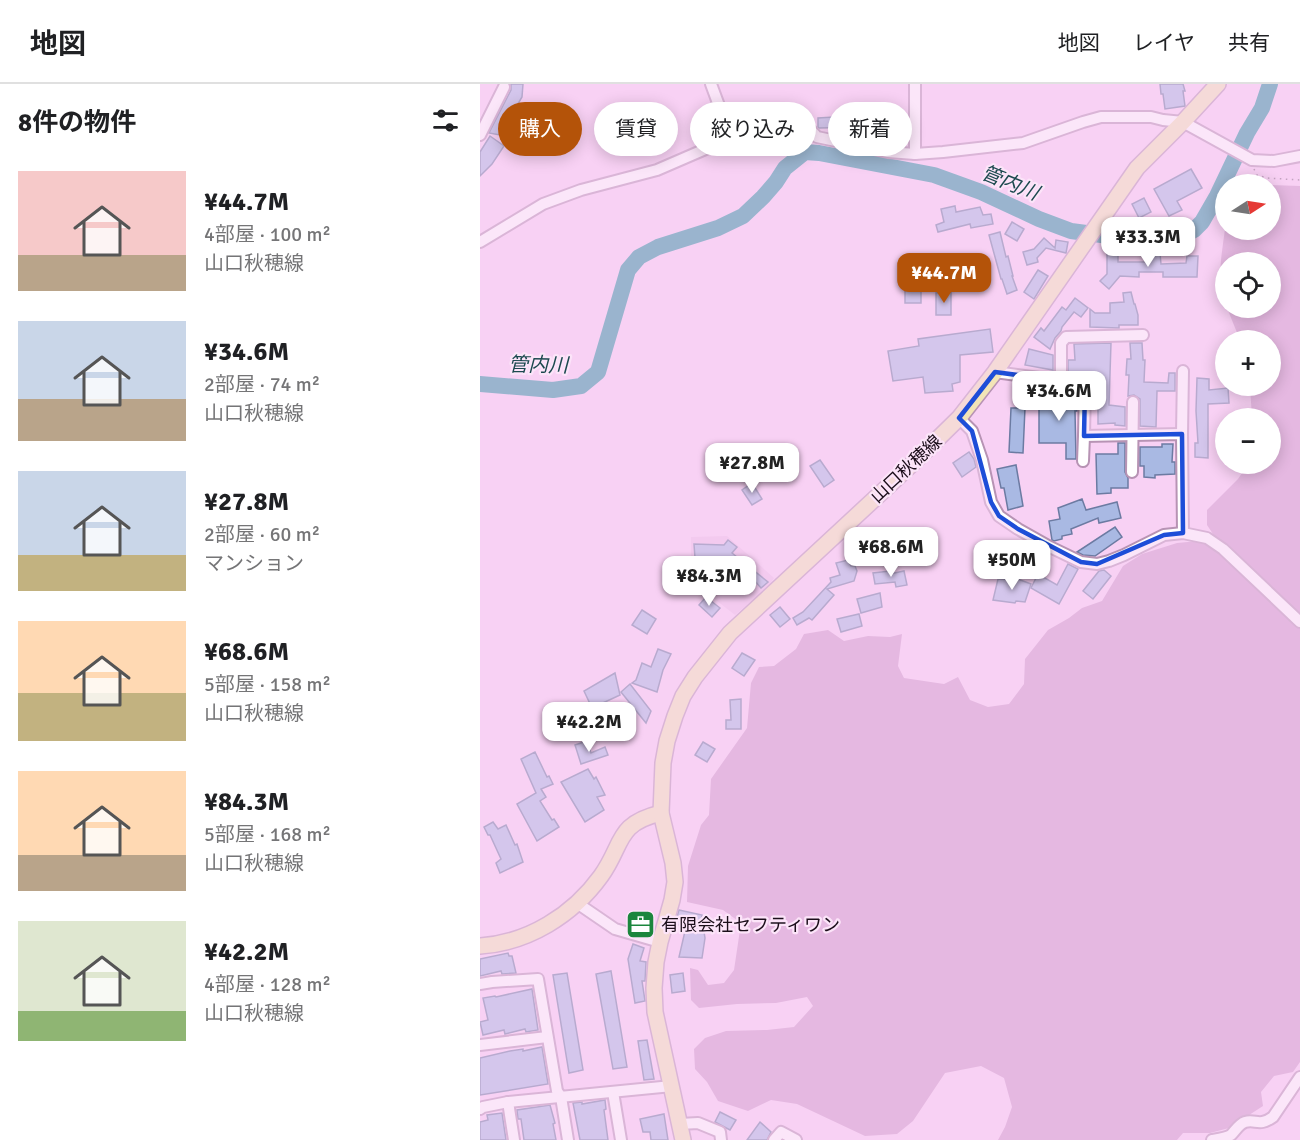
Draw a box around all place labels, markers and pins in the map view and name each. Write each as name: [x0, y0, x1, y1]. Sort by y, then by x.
pin: ¥33.3M: [1099, 217, 1197, 268]
pin: ¥44.7M: [895, 253, 993, 304]
pin: ¥34.6M: [1010, 371, 1108, 422]
pin: ¥27.8M: [703, 443, 801, 494]
pin: ¥68.6M: [842, 527, 940, 578]
pin: ¥50M: [976, 540, 1048, 591]
pin: ¥84.3M: [660, 556, 758, 607]
pin: ¥42.2M: [540, 702, 638, 753]
office icon: 有限会社セフティワン: [624, 909, 656, 941]
place label: 有限会社セフティワン: [661, 914, 840, 936]

